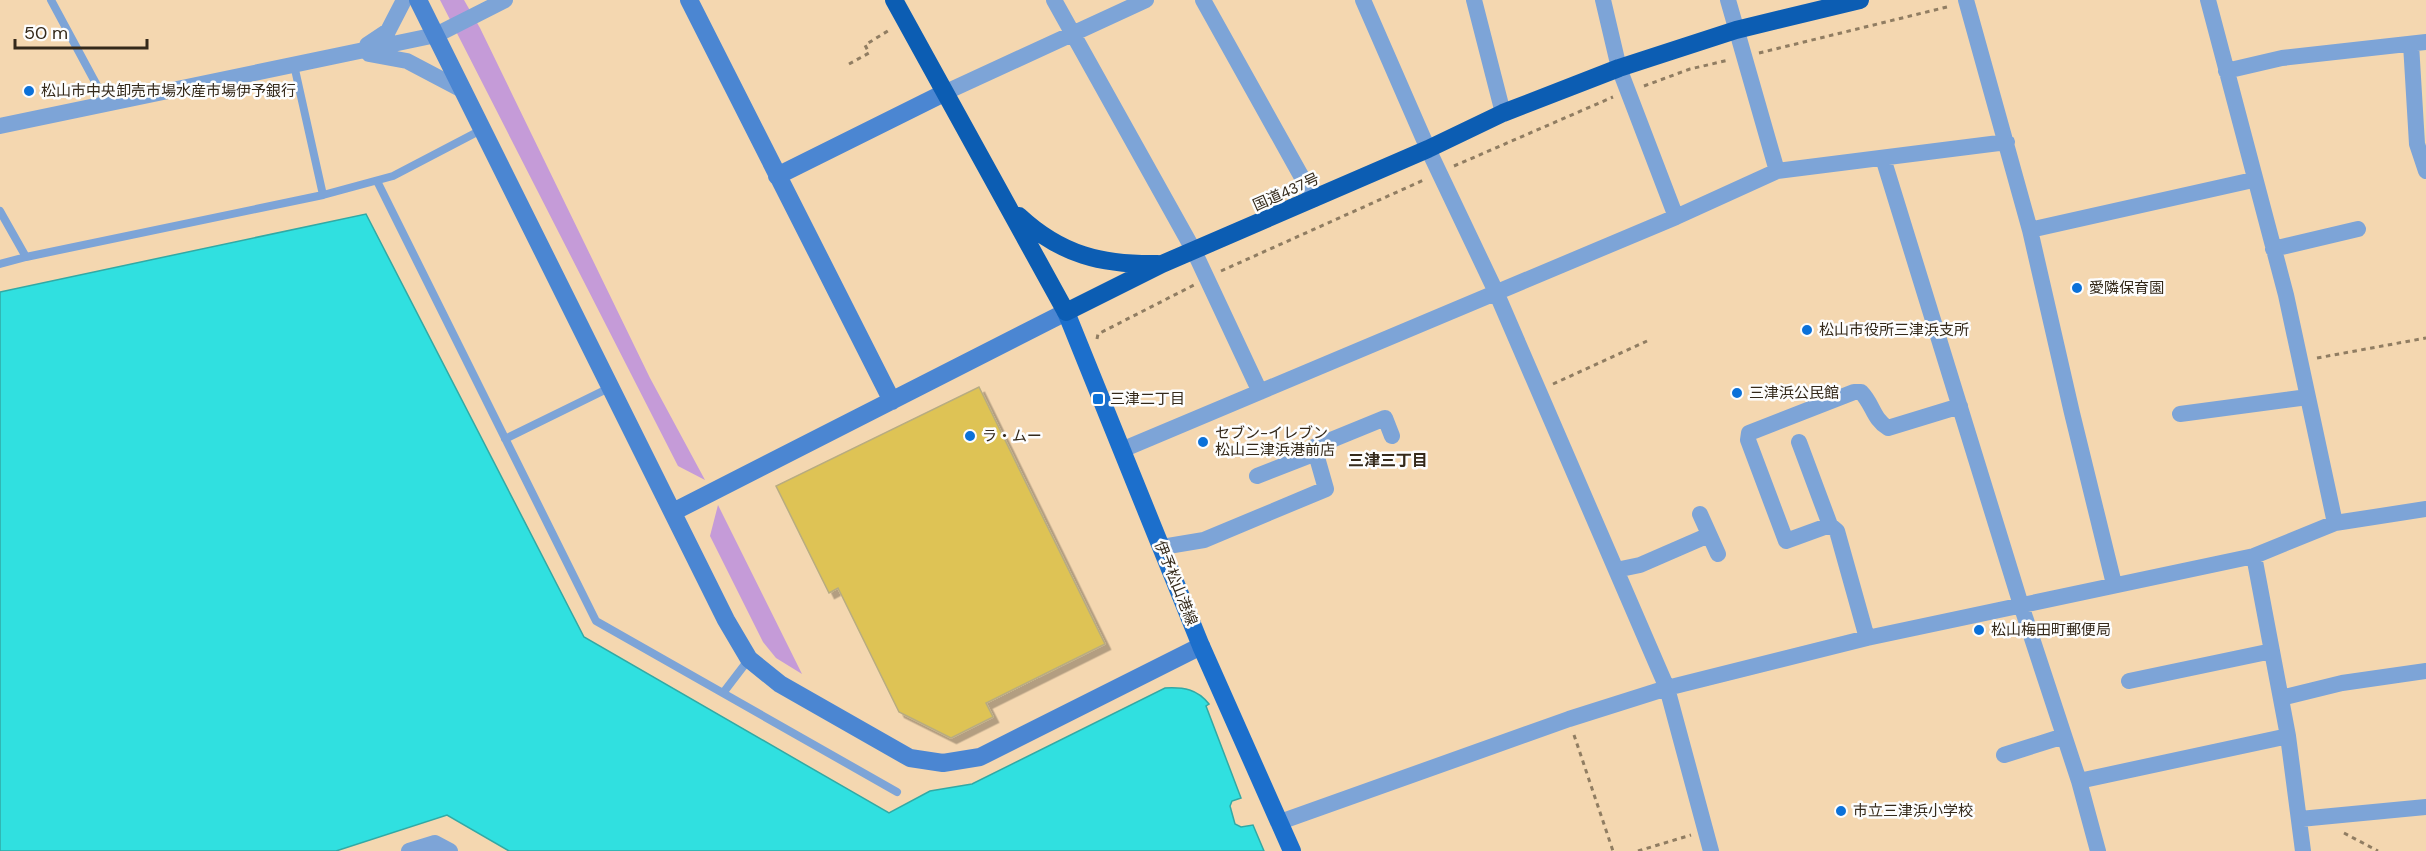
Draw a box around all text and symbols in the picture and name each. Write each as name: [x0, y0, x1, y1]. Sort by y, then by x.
scale bar: [15, 12, 147, 50]
text: 50 m: [24, 21, 68, 45]
place label: 松山市中央卸売市場水産市場伊予銀行: [41, 81, 296, 101]
marker: 松山市中央卸売市場水産市場伊予銀行: [22, 84, 36, 98]
street label: 国道437号: [1250, 168, 1322, 216]
place label: 愛隣保育園: [2089, 278, 2164, 298]
marker: 愛隣保育園: [2070, 281, 2084, 295]
place label: 松山市役所三津浜支所: [1819, 320, 1969, 340]
marker: 松山市役所三津浜支所: [1800, 323, 1814, 337]
place label: 三津浜公民館: [1749, 383, 1839, 403]
marker: 三津浜公民館: [1730, 386, 1744, 400]
place label: 三津二丁目: [1110, 389, 1185, 409]
marker: 三津二丁目: [1091, 392, 1105, 406]
place label: セブン-イレブン 松山三津浜港前店: [1215, 423, 1335, 460]
place label: ラ・ムー: [982, 426, 1042, 446]
marker: ラ・ムー: [963, 429, 977, 443]
marker: セブン-イレブン 松山三津浜港前店: [1196, 435, 1210, 449]
district label: 三津三丁目: [1348, 450, 1428, 471]
street label: 伊予松山港線: [1150, 538, 1202, 628]
place label: 松山梅田町郵便局: [1991, 620, 2111, 640]
marker: 松山梅田町郵便局: [1972, 623, 1986, 637]
place label: 市立三津浜小学校: [1853, 801, 1973, 821]
marker: 市立三津浜小学校: [1834, 804, 1848, 818]

